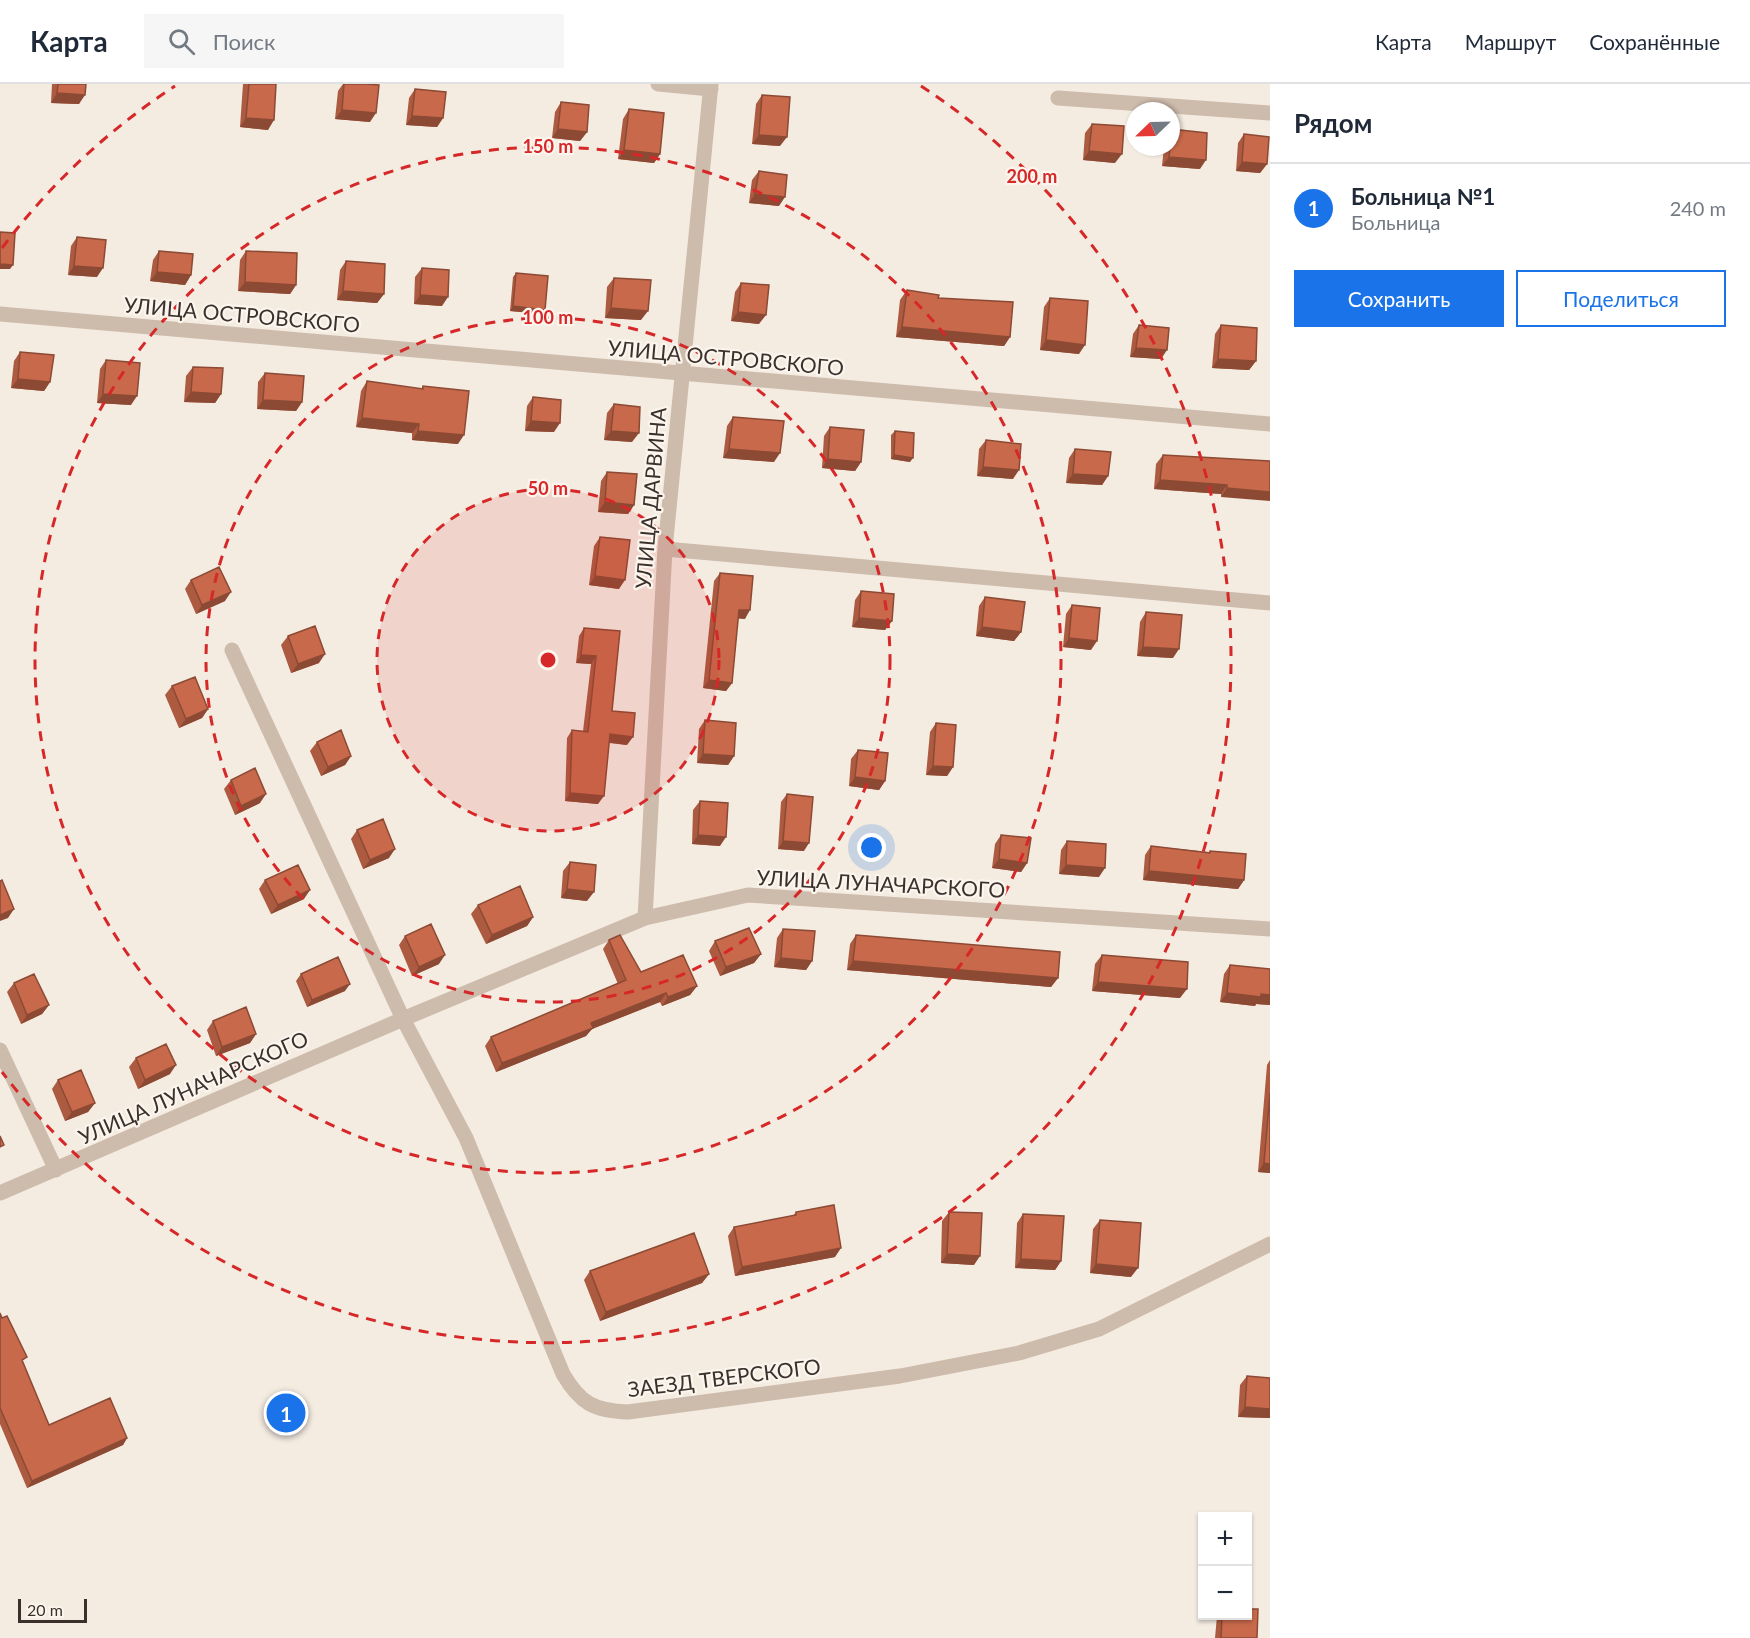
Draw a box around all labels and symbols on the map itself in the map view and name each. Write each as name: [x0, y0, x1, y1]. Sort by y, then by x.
north arrow: [1126, 102, 1180, 156]
text: 150 m: [523, 135, 573, 157]
text: 200 m: [1007, 165, 1057, 187]
street label: УЛИЦА ОСТРОВСКОГО: [123, 291, 361, 337]
text: 100 m: [523, 306, 573, 328]
street label: УЛИЦА ОСТРОВСКОГО: [607, 334, 845, 380]
street label: УЛИЦА ДАРВИНА: [630, 405, 670, 590]
text: 50 m: [528, 477, 568, 499]
centre of rings: [538, 650, 558, 670]
your location: [857, 833, 886, 862]
street label: УЛИЦА ЛУНАЧАРСКОГО: [756, 864, 1006, 902]
street label: УЛИЦА ЛУНАЧАРСКОГО: [74, 1025, 312, 1149]
street label: ЗАЕЗД ТВЕРСКОГО: [626, 1353, 822, 1401]
pin: 1: [266, 1390, 306, 1436]
scale bar: [18, 1596, 87, 1624]

